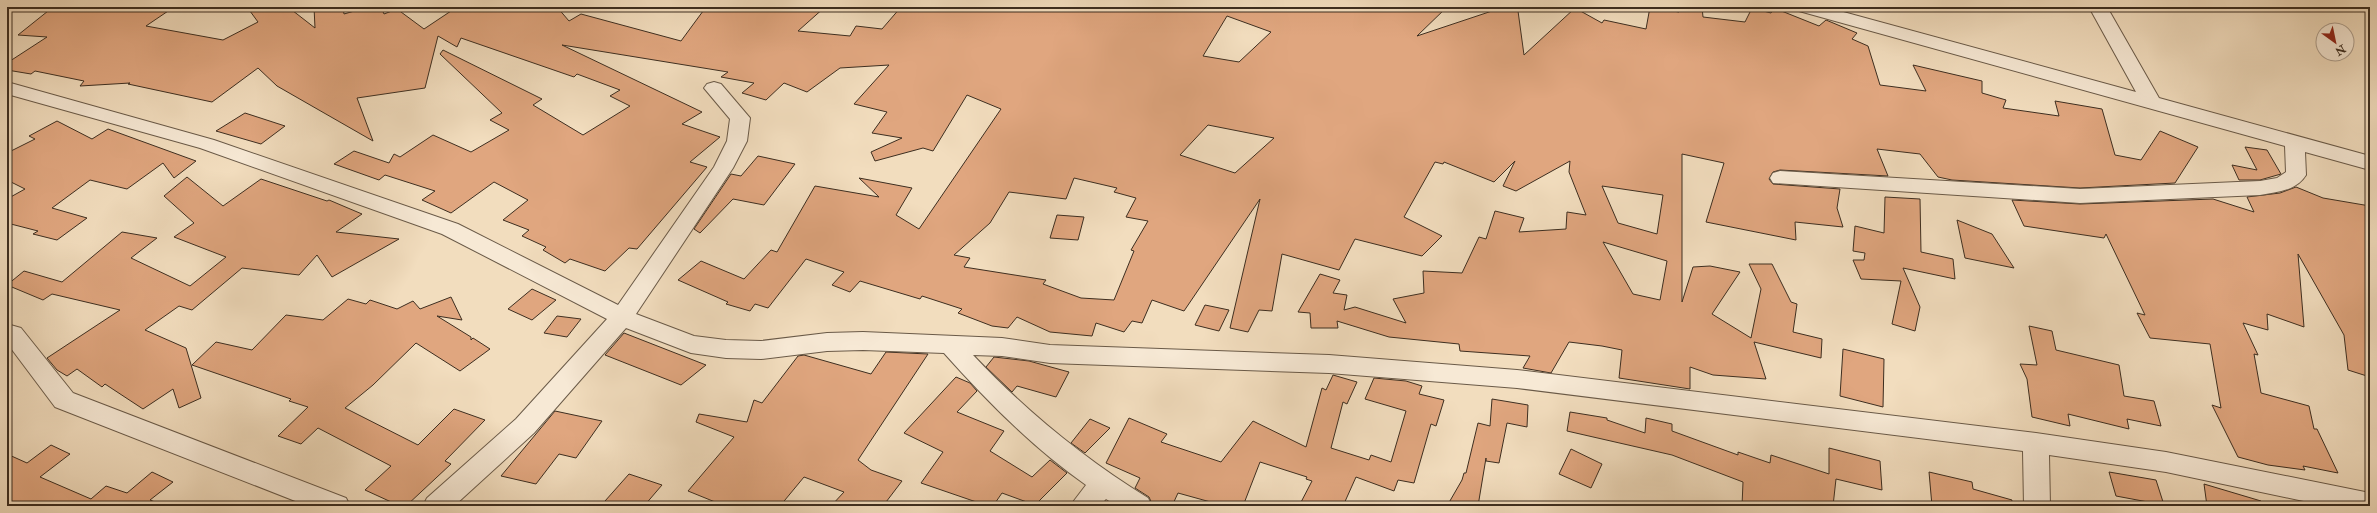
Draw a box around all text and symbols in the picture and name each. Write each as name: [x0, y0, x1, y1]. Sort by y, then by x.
north arrow: [2315, 22, 2355, 62]
text: N: [2332, 41, 2349, 59]

